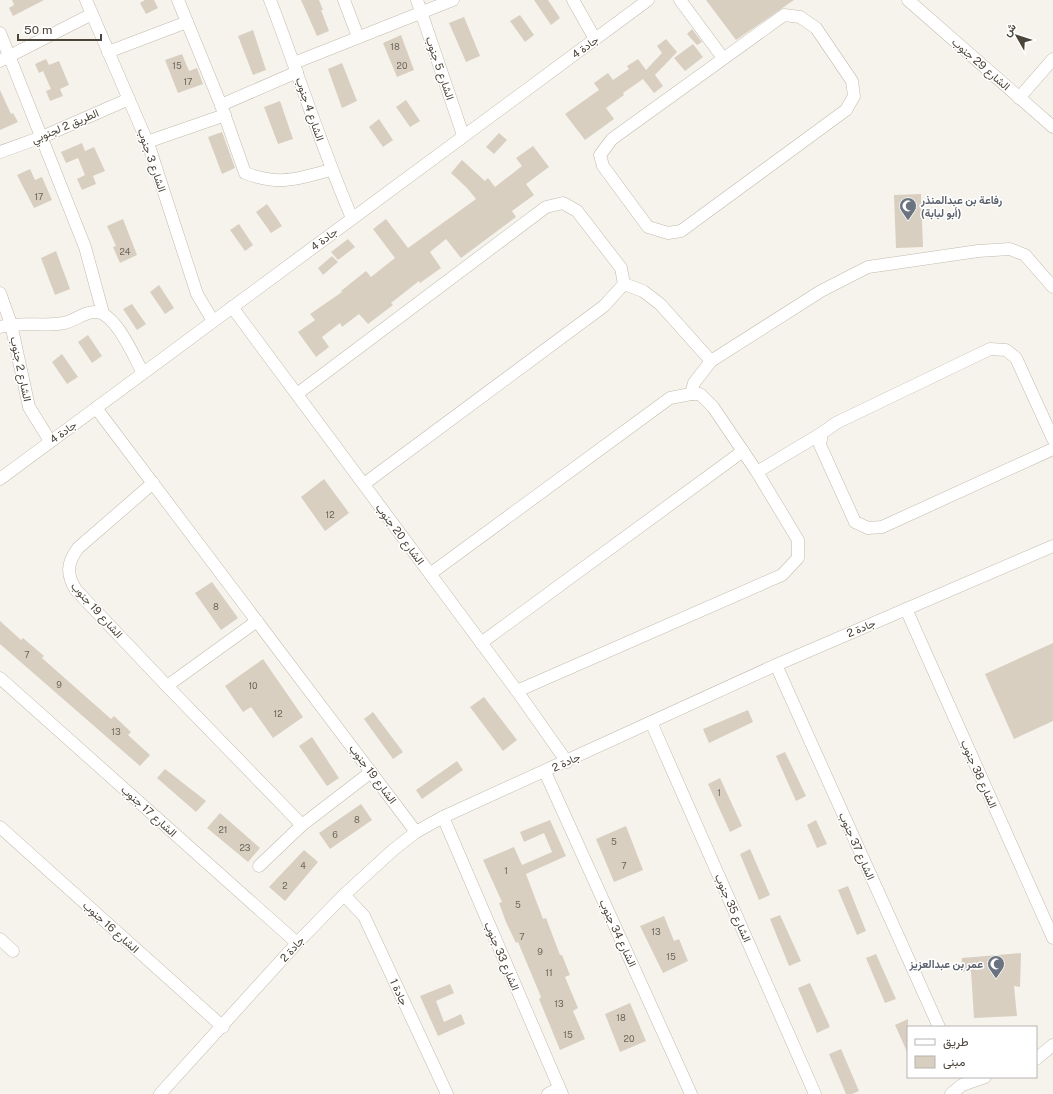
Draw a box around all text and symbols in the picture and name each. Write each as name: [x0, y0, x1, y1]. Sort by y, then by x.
scale bar: [18, 16, 101, 42]
north arrow: [997, 16, 1037, 56]
text: ش: [1000, 21, 1019, 39]
text: 50 m: [24, 23, 52, 37]
street label: جادة 4: [569, 33, 601, 62]
street label: الشارع 5 جنوب: [422, 35, 456, 102]
street label: الشارع 29 جنوب: [948, 36, 1012, 94]
house number: 18: [390, 41, 400, 52]
house number: 15: [172, 60, 182, 71]
house number: 20: [397, 60, 408, 71]
house number: 17: [183, 76, 193, 87]
street label: الشارع 4 جنوب: [292, 76, 326, 143]
street label: الطريق 2 لجنوبي: [30, 106, 102, 149]
street label: الشارع 3 جنوب: [134, 127, 168, 194]
house number: 17: [34, 191, 44, 202]
place label: رفاعة بن عبدالمنذر (أبو لبابة): [920, 194, 1002, 220]
mosque icon: رفاعة بن عبدالمنذر (أبو لبابة): [898, 196, 918, 221]
street label: جادة 4: [308, 225, 340, 254]
house number: 24: [119, 246, 131, 257]
street label: الشارع 2 جنوب: [6, 335, 34, 403]
street label: جادة 4: [47, 418, 79, 447]
street label: الشارع 20 جنوب: [372, 501, 427, 568]
house number: 12: [325, 509, 335, 520]
street label: الشارع 19 جنوب: [67, 580, 125, 642]
house number: 8: [213, 601, 219, 612]
street label: جادة 2: [845, 617, 877, 640]
house number: 7: [24, 649, 30, 660]
house number: 9: [56, 679, 62, 690]
house number: 10: [248, 680, 258, 691]
house number: 12: [273, 708, 283, 719]
house number: 13: [111, 726, 121, 737]
street label: الشارع 38 جنوب: [957, 738, 999, 811]
street label: الشارع 19 جنوب: [345, 742, 399, 807]
street label: جادة 2: [550, 750, 582, 775]
street label: الشارع 17 جنوب: [117, 783, 179, 841]
house number: 1: [717, 787, 721, 798]
street label: الشارع 37 جنوب: [835, 810, 877, 882]
house number: 8: [354, 814, 360, 825]
house number: 21: [218, 824, 228, 835]
house number: 6: [332, 829, 338, 840]
house number: 5: [611, 836, 617, 847]
house number: 23: [239, 842, 251, 853]
house number: 4: [300, 860, 306, 871]
house number: 7: [621, 860, 627, 871]
house number: 1: [504, 865, 508, 876]
street label: الشارع 35 جنوب: [711, 872, 753, 945]
house number: 2: [282, 880, 288, 891]
street label: الشارع 34 جنوب: [595, 897, 639, 970]
street label: الشارع 16 جنوب: [79, 899, 141, 957]
house number: 5: [515, 899, 521, 910]
street label: الشارع 33 جنوب: [480, 920, 522, 993]
house number: 13: [651, 926, 661, 937]
house number: 7: [519, 931, 525, 942]
street label: جادة 2: [278, 934, 307, 965]
house number: 9: [537, 946, 543, 957]
house number: 15: [666, 951, 676, 962]
mosque icon: عمر بن عبدالعزيز: [986, 954, 1006, 979]
place label: عمر بن عبدالعزيز: [908, 958, 983, 971]
house number: 11: [545, 967, 553, 978]
street label: جادة 1: [387, 977, 410, 1008]
house number: 13: [554, 998, 564, 1009]
house number: 18: [616, 1012, 626, 1023]
legend: [907, 1026, 1037, 1078]
house number: 15: [563, 1029, 573, 1040]
house number: 20: [624, 1033, 635, 1044]
text: طريق: [943, 1035, 969, 1050]
text: مبنى: [943, 1055, 965, 1070]

